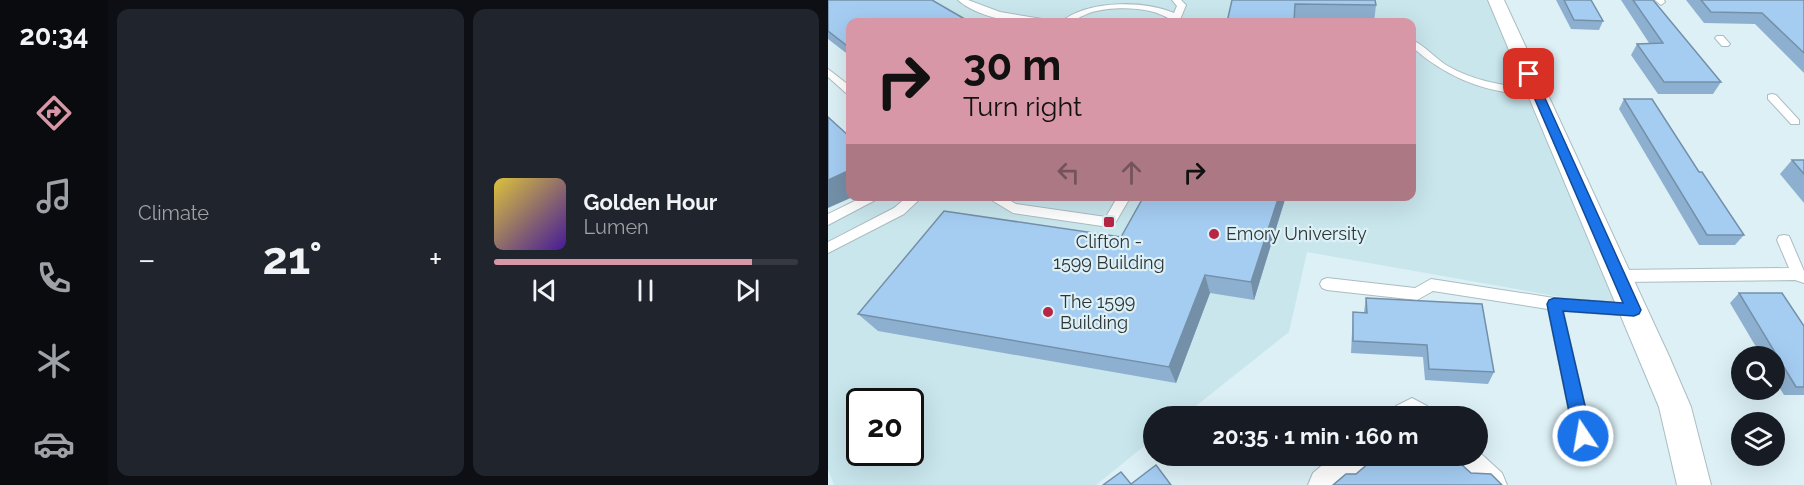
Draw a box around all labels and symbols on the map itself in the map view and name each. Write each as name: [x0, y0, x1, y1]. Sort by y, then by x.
pin: [1503, 48, 1554, 99]
marker: Clifton - 1599 Building: [1102, 215, 1116, 229]
place label: Emory University: [1226, 223, 1367, 244]
marker: Emory University: [1207, 227, 1221, 241]
place label: Clifton - 1599 Building: [1053, 231, 1165, 273]
place label: The 1599 Building: [1060, 291, 1135, 333]
marker: The 1599 Building: [1041, 305, 1055, 319]
speed limit sign: 20: [846, 388, 924, 466]
position arrow: [1551, 404, 1615, 468]

